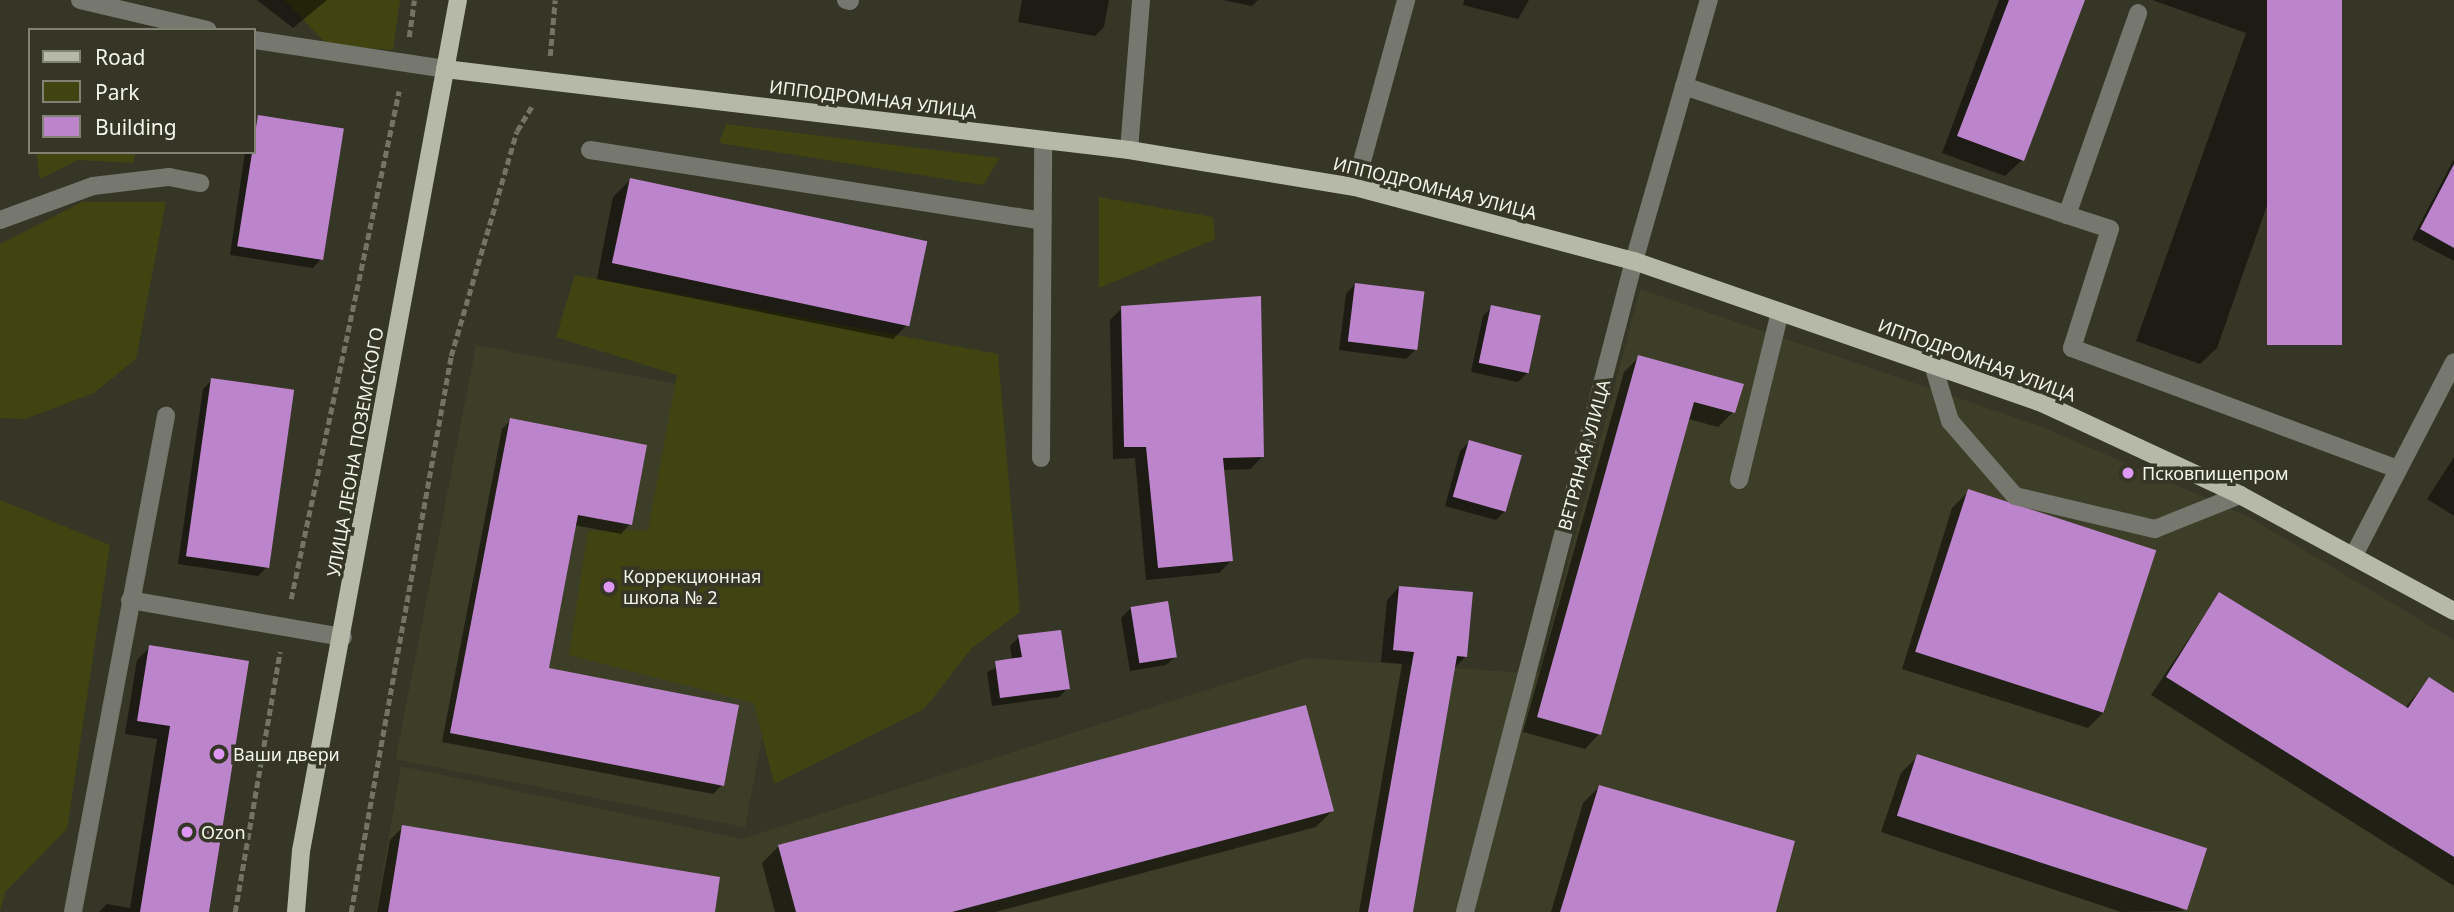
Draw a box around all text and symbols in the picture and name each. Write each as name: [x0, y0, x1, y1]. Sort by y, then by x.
legend: [28, 28, 256, 154]
text: Road: [95, 43, 145, 71]
street label: ИППОДРОМНАЯ УЛИЦА: [768, 76, 978, 122]
text: Park: [95, 78, 139, 106]
text: Building: [95, 113, 177, 141]
street label: ИППОДРОМНАЯ УЛИЦА: [1331, 152, 1539, 224]
street label: ИППОДРОМНАЯ УЛИЦА: [1875, 314, 2079, 406]
street label: УЛИЦА ЛЕОНА ПОЗЕМСКОГО: [322, 326, 388, 578]
street label: ВЕТРЯНАЯ УЛИЦА: [1553, 377, 1615, 533]
place label: Псковпищепром: [2142, 462, 2289, 484]
marker: Псковпищепром: [2120, 465, 2136, 481]
place label: Коррекционная школа № 2: [623, 566, 761, 608]
marker: Коррекционная школа № 2: [601, 579, 617, 595]
place label: Ваши двери: [233, 743, 340, 765]
marker: Ваши двери: [211, 746, 227, 762]
place label: Ozon: [201, 821, 246, 843]
marker: Ozon: [179, 824, 195, 840]

